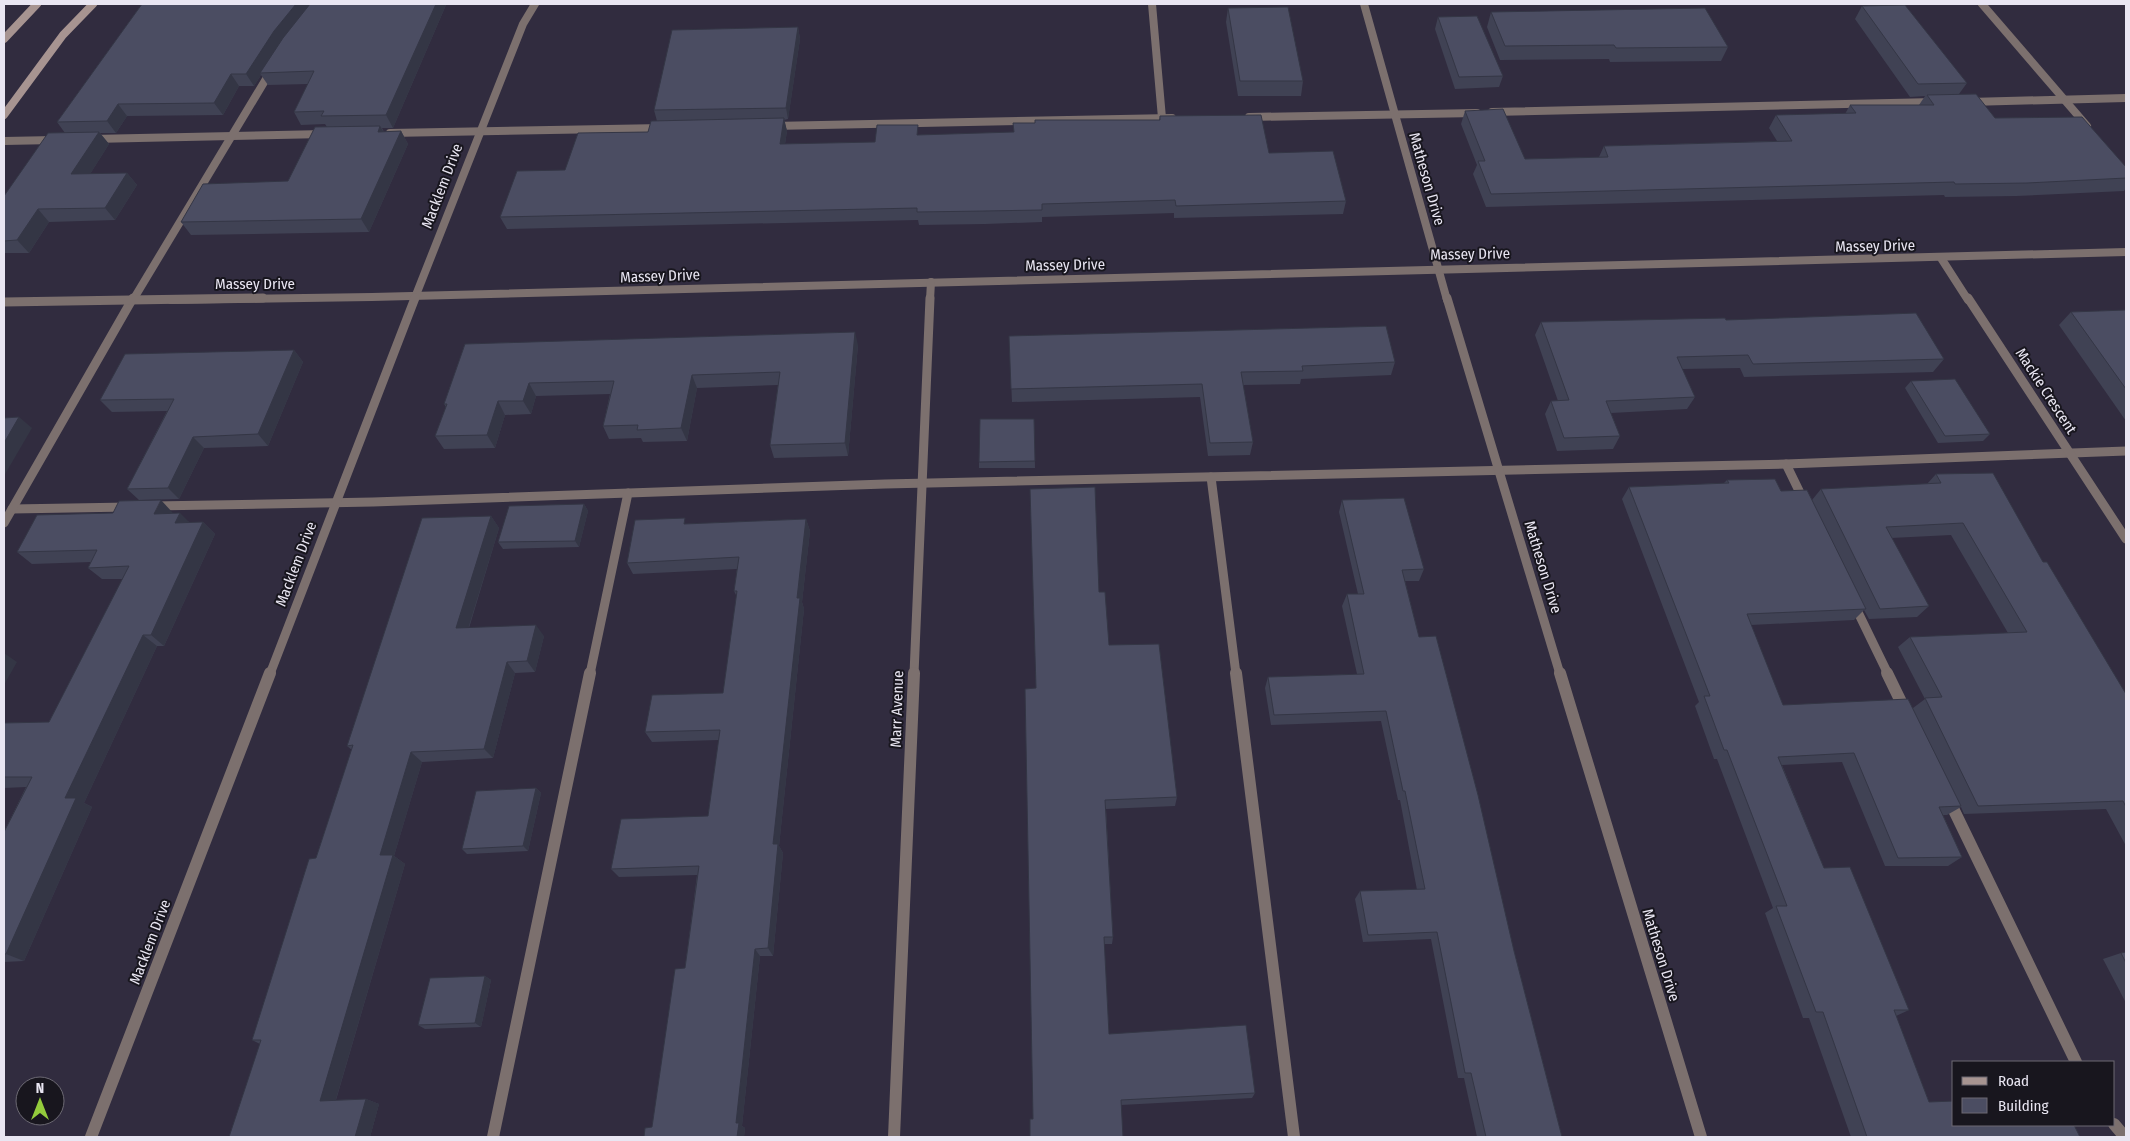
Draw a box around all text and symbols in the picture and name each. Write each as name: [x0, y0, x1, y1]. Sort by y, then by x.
street label: Matheson Drive: [1405, 131, 1449, 227]
street label: Macklem Drive: [418, 141, 466, 231]
street label: Massey Drive: [1835, 236, 1915, 256]
street label: Massey Drive: [1430, 244, 1510, 264]
street label: Massey Drive: [1025, 255, 1105, 275]
street label: Massey Drive: [620, 266, 700, 286]
street label: Massey Drive: [215, 275, 295, 293]
street label: Mackie Crescent: [2012, 345, 2080, 437]
street label: Macklem Drive: [272, 519, 320, 609]
street label: Matheson Drive: [1520, 519, 1566, 615]
street label: Marr Avenue: [887, 670, 907, 748]
street label: Macklem Drive: [126, 897, 174, 987]
street label: Matheson Drive: [1638, 907, 1684, 1003]
legend: [1952, 1061, 2115, 1126]
text: Road: [1998, 1072, 2029, 1090]
north arrow: [15, 1076, 65, 1126]
text: N: [36, 1080, 44, 1097]
text: Building: [1998, 1097, 2049, 1115]

